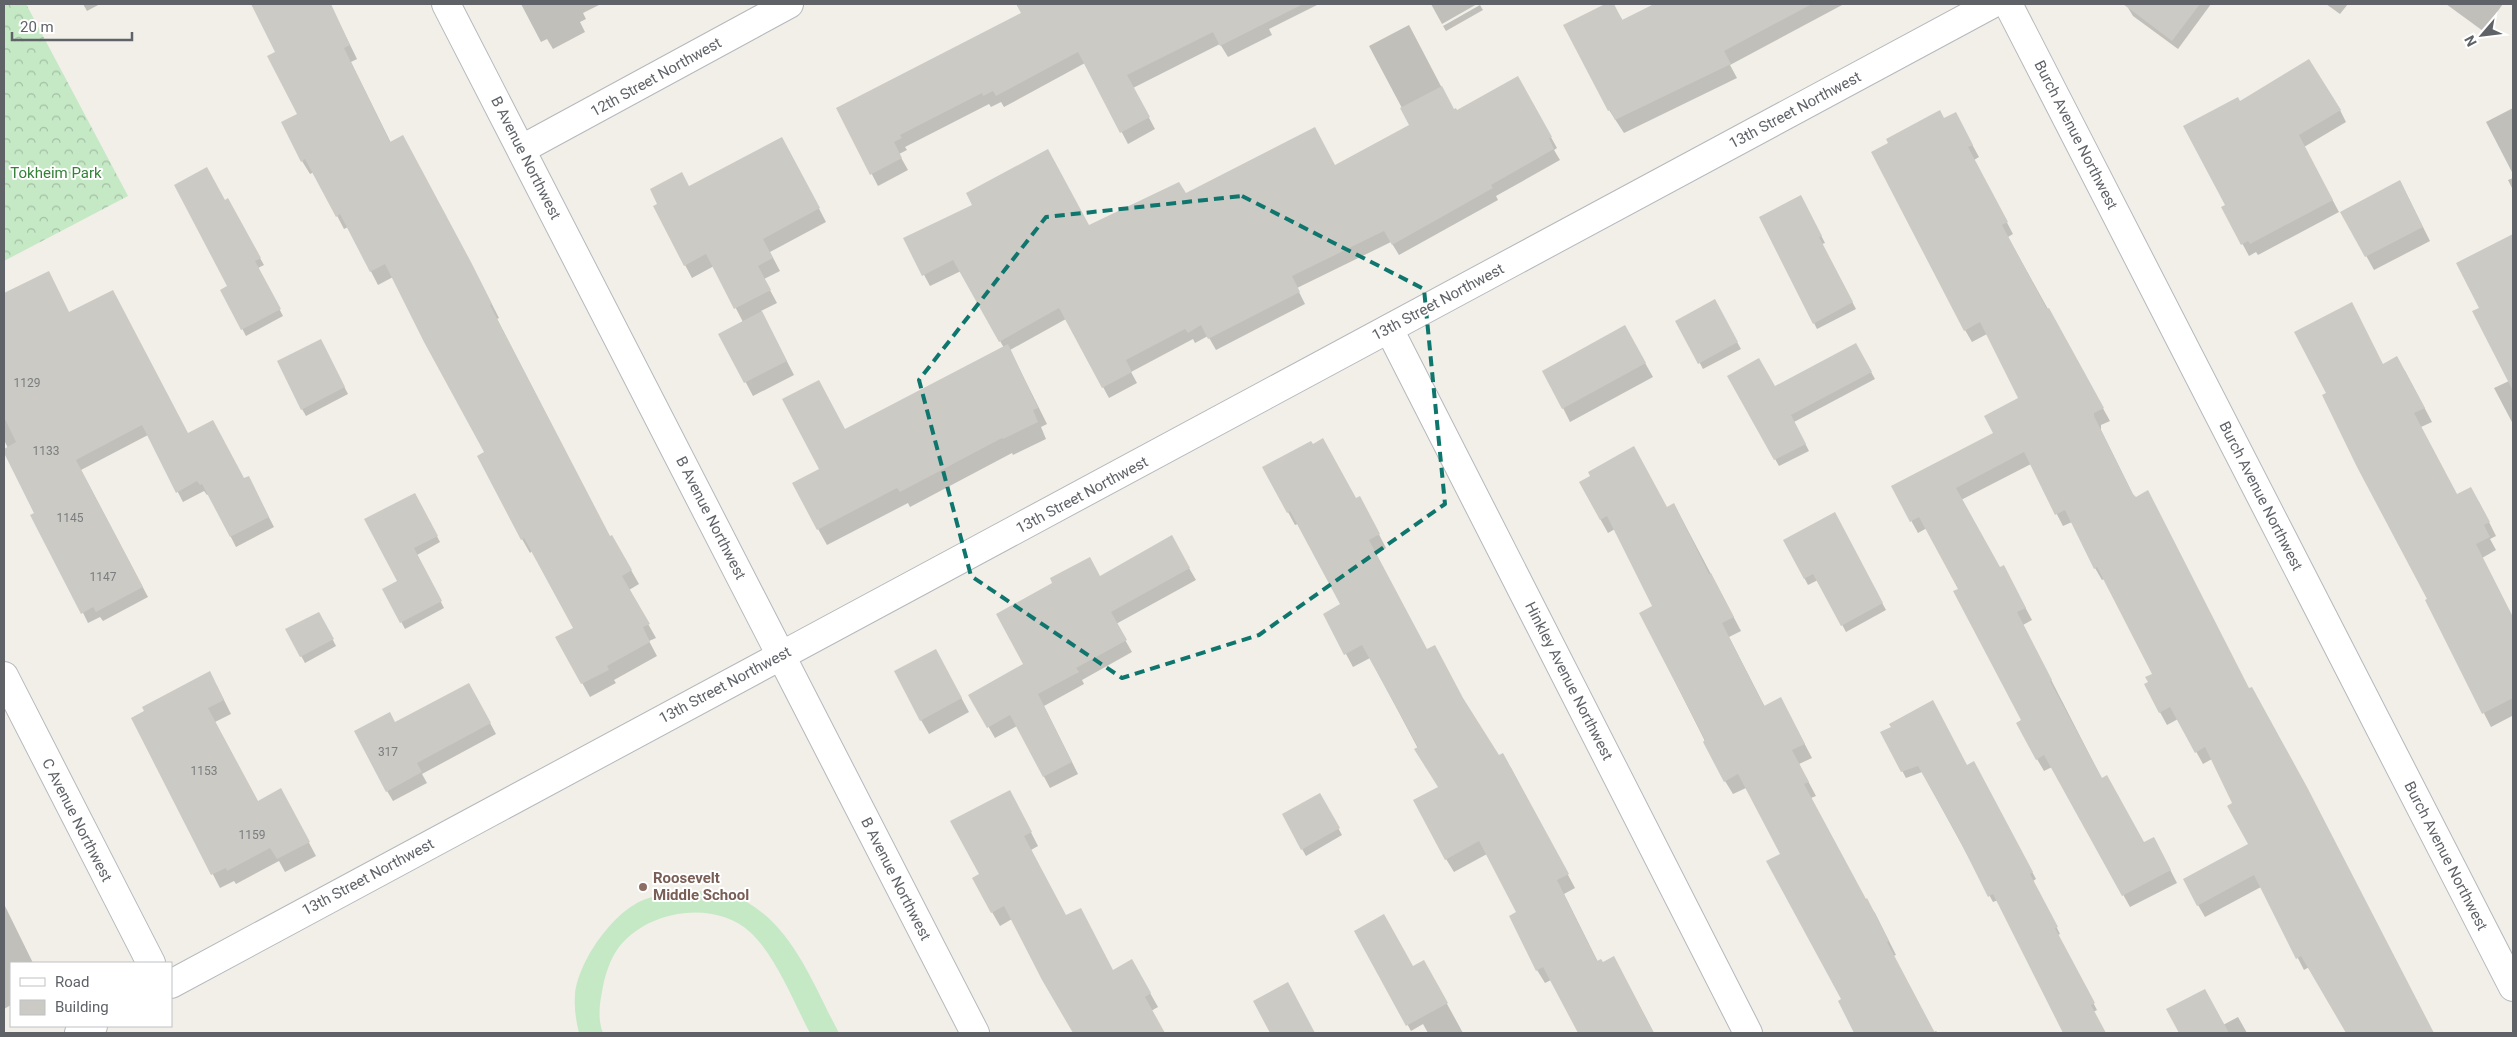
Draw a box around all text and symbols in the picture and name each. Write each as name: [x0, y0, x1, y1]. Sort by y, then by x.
scale bar: [12, 10, 132, 42]
north arrow: [2457, 10, 2507, 60]
text: 20 m: [20, 18, 54, 36]
text: N: [2461, 33, 2480, 49]
street label: 12th Street Northwest: [587, 34, 725, 120]
street label: Burch Avenue Northwest: [2031, 57, 2121, 213]
street label: 13th Street Northwest: [1726, 68, 1864, 152]
street label: B Avenue Northwest: [487, 94, 565, 223]
park label: Tokheim Park: [10, 164, 102, 182]
street label: 13th Street Northwest: [1369, 260, 1507, 344]
house number: 1129: [14, 376, 40, 390]
street label: Burch Avenue Northwest: [2216, 418, 2306, 574]
house number: 1133: [33, 444, 59, 458]
street label: 13th Street Northwest: [1013, 453, 1151, 537]
street label: B Avenue Northwest: [672, 454, 750, 583]
house number: 1145: [57, 511, 84, 525]
house number: 1147: [90, 570, 117, 584]
street label: Hinkley Avenue Northwest: [1521, 599, 1617, 763]
street label: 13th Street Northwest: [656, 643, 794, 727]
house number: 317: [378, 745, 398, 759]
street label: C Avenue Northwest: [38, 755, 116, 885]
house number: 1153: [191, 764, 217, 778]
street label: Burch Avenue Northwest: [2401, 778, 2491, 934]
street label: B Avenue Northwest: [857, 815, 935, 944]
house number: 1159: [239, 828, 265, 842]
street label: 13th Street Northwest: [299, 835, 437, 919]
place label: Roosevelt Middle School: [653, 869, 749, 904]
marker: Roosevelt Middle School: [637, 881, 649, 893]
legend: [10, 962, 172, 1027]
text: Road: [55, 973, 89, 991]
text: Building: [55, 998, 109, 1016]

